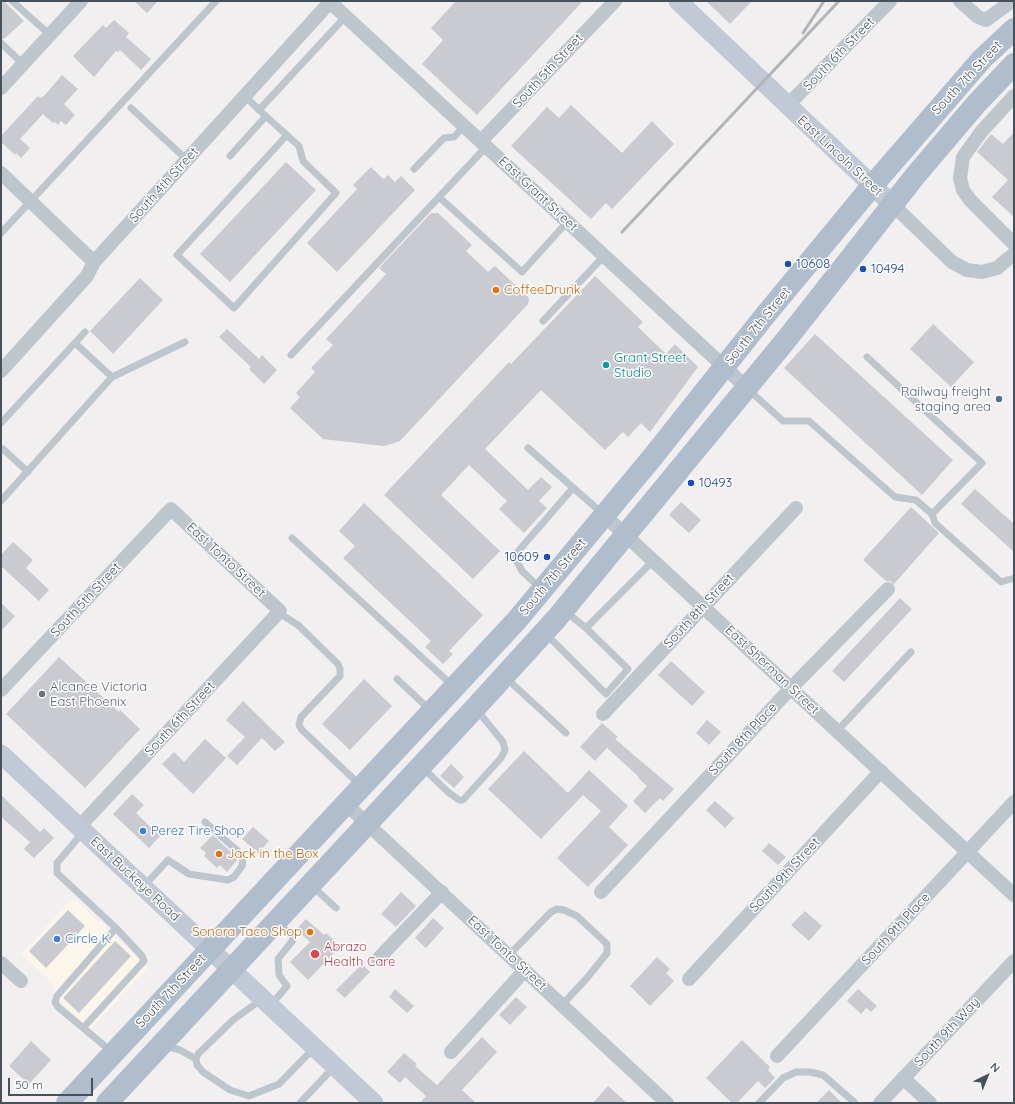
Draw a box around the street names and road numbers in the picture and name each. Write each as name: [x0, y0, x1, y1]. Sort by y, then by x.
street label: South 6th Street: [800, 14, 878, 94]
street label: South 5th Street: [510, 31, 586, 111]
street label: South 7th Street: [929, 38, 1005, 118]
street label: East Lincoln Street: [794, 113, 886, 199]
street label: South 4th Street: [126, 144, 202, 226]
street label: East Grant Street: [495, 153, 581, 235]
street label: South 7th Street: [722, 284, 794, 368]
street label: East Tonto Street: [183, 519, 269, 601]
street label: South 7th Street: [516, 535, 590, 619]
street label: South 5th Street: [48, 560, 124, 640]
street label: South 8th Street: [661, 571, 737, 651]
street label: East Sherman Street: [722, 622, 822, 718]
street label: South 6th Street: [142, 679, 218, 759]
street label: South 8th Place: [706, 700, 780, 778]
street label: East Buckeye Road: [87, 834, 183, 924]
street label: South 9th Street: [747, 835, 823, 915]
street label: South 9th Place: [859, 890, 933, 968]
street label: East Tonto Street: [464, 912, 550, 994]
street label: South 7th Street: [133, 951, 209, 1031]
street label: South 9th Way: [911, 994, 983, 1070]

